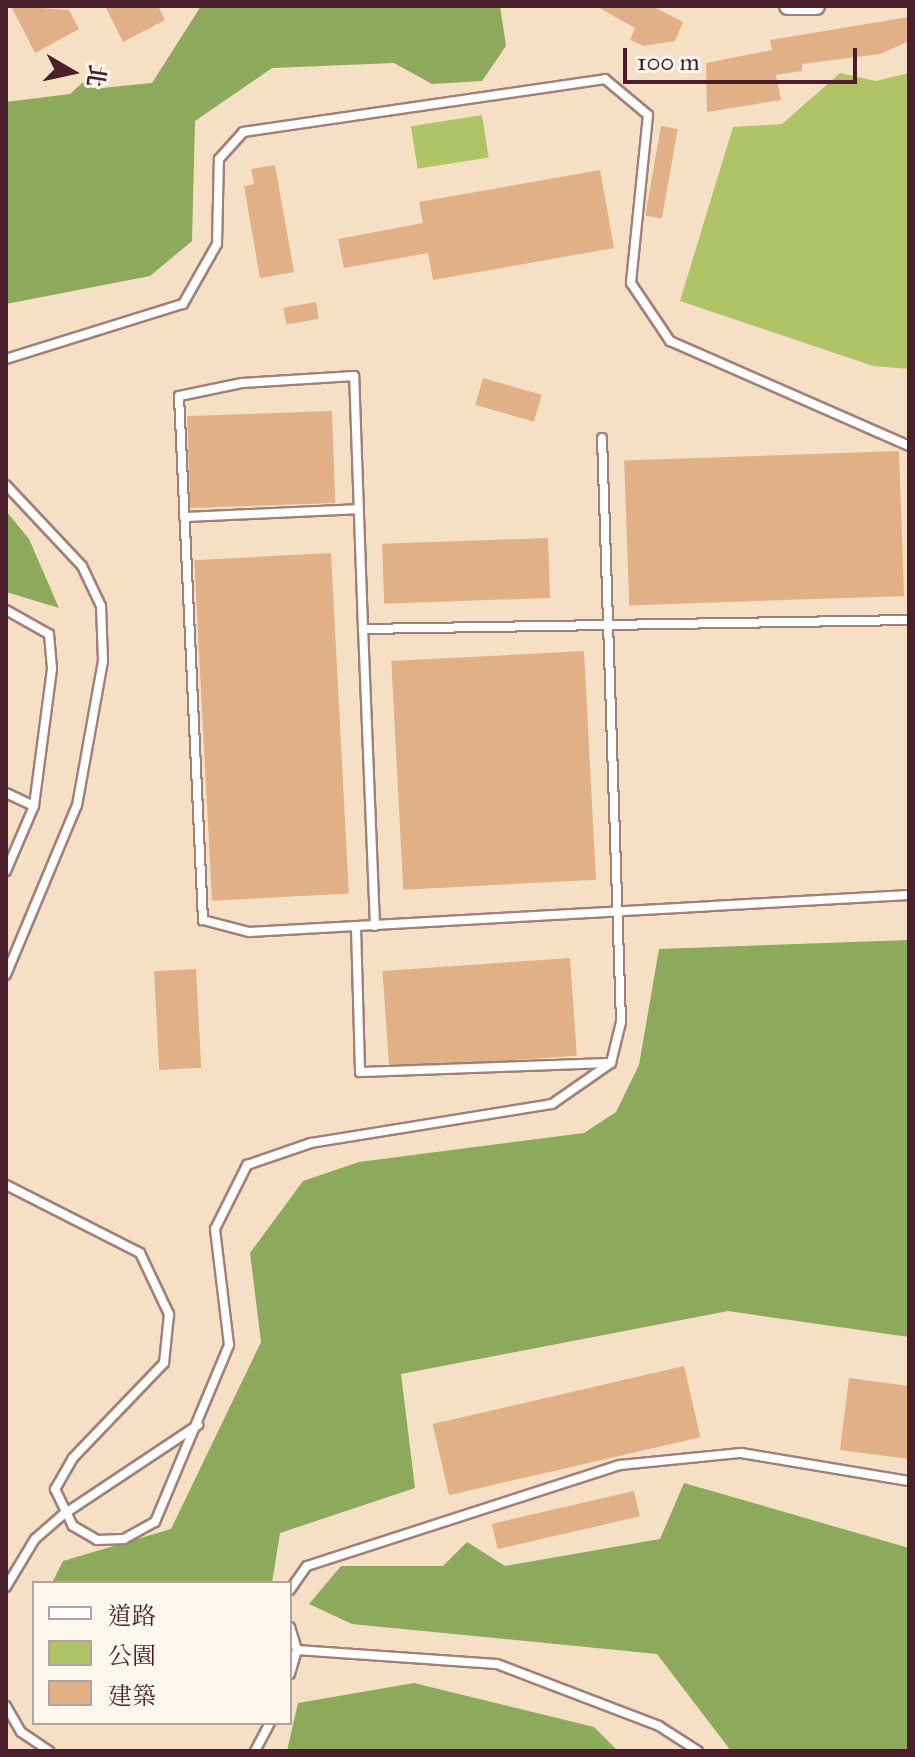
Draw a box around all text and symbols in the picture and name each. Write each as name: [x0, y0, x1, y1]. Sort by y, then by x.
north arrow: [32, 32, 112, 112]
scale bar: [627, 32, 861, 82]
text: 100 m: [637, 47, 700, 77]
text: 北: [81, 63, 111, 89]
legend: [32, 1581, 292, 1725]
text: 道路: [108, 1601, 156, 1631]
text: 公園: [108, 1641, 156, 1671]
text: 建築: [108, 1681, 156, 1711]

